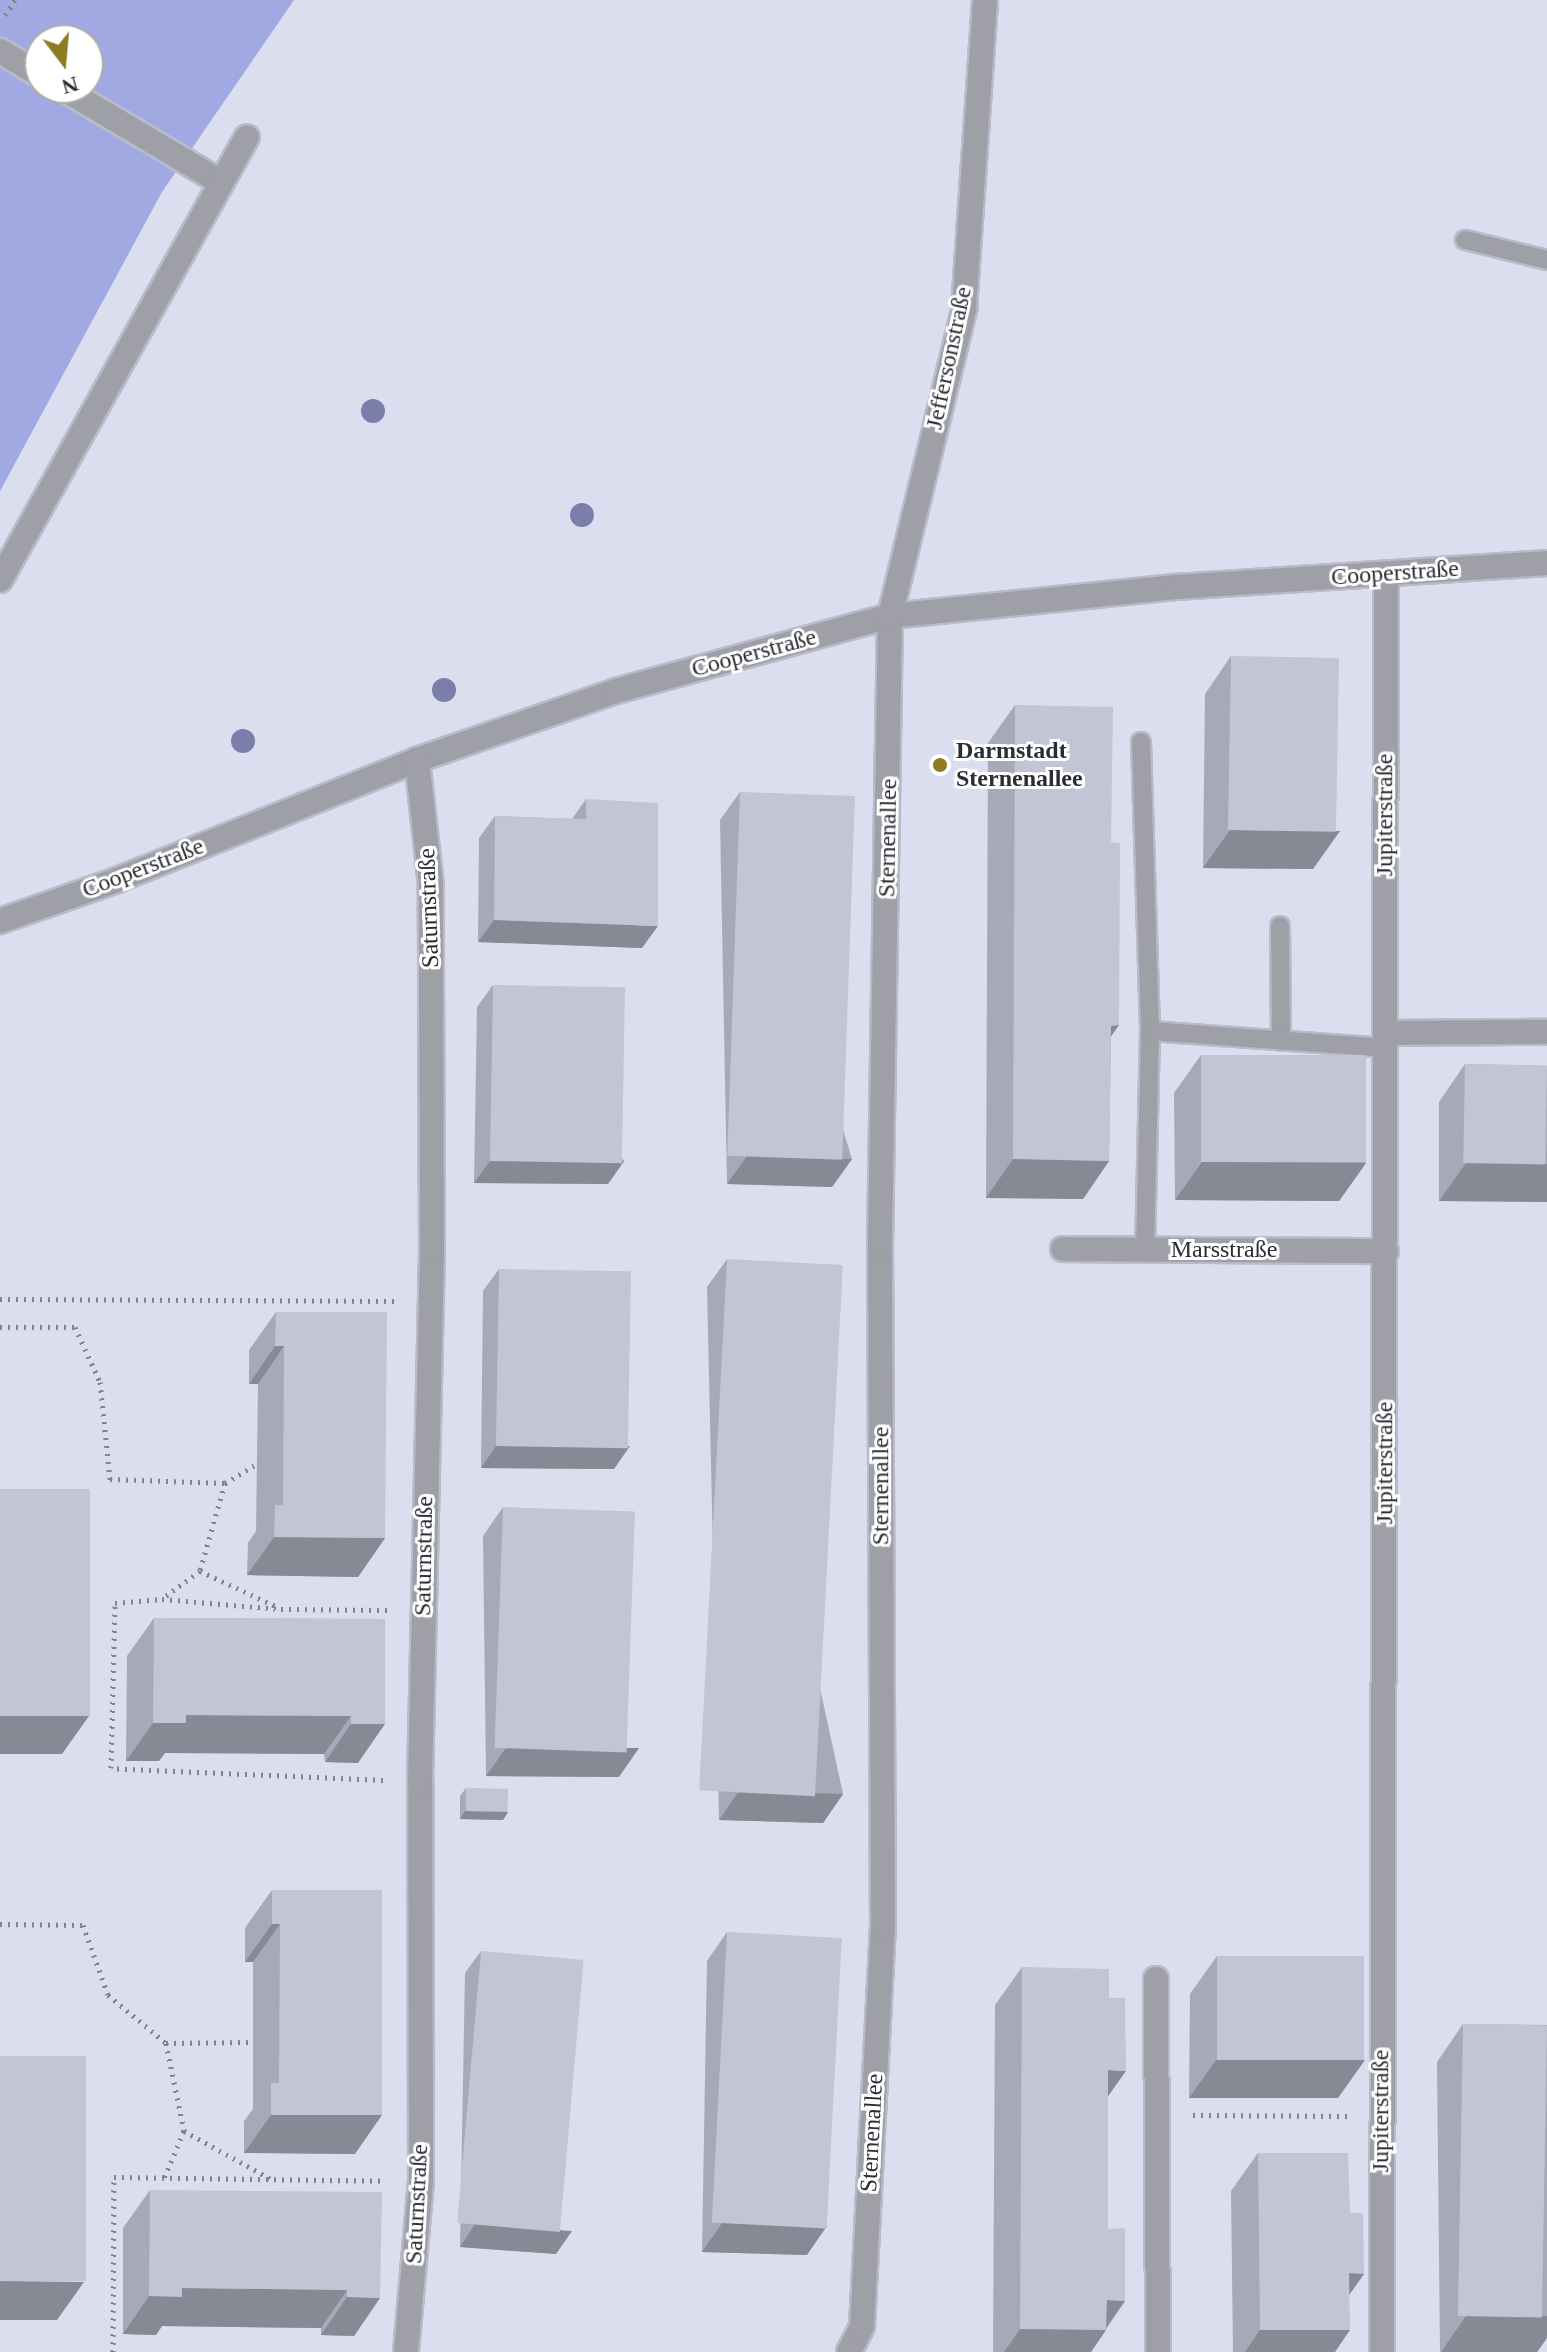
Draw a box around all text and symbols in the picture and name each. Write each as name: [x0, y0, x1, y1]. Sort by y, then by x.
north arrow: [24, 24, 104, 104]
text: N: [59, 71, 81, 100]
street label: Jeffersonstraße: [920, 284, 978, 432]
street label: Cooperstraße: [1330, 554, 1460, 592]
street label: Cooperstraße: [688, 623, 820, 683]
place label: Darmstadt Sternenallee: [956, 737, 1083, 793]
street label: Jupiterstraße: [1371, 754, 1399, 876]
marker: Darmstadt Sternenallee: [931, 756, 949, 774]
street label: Sternenallee: [873, 778, 903, 898]
street label: Cooperstraße: [78, 832, 208, 904]
street label: Saturnstraße: [413, 848, 445, 968]
street label: Marsstraße: [1171, 1236, 1277, 1264]
street label: Jupiterstraße: [1371, 1402, 1399, 1524]
street label: Sternenallee: [867, 1427, 895, 1545]
street label: Saturnstraße: [409, 1496, 439, 1616]
street label: Jupiterstraße: [1367, 2050, 1395, 2172]
street label: Sternenallee: [855, 2073, 889, 2193]
street label: Saturnstraße: [399, 2143, 435, 2265]

